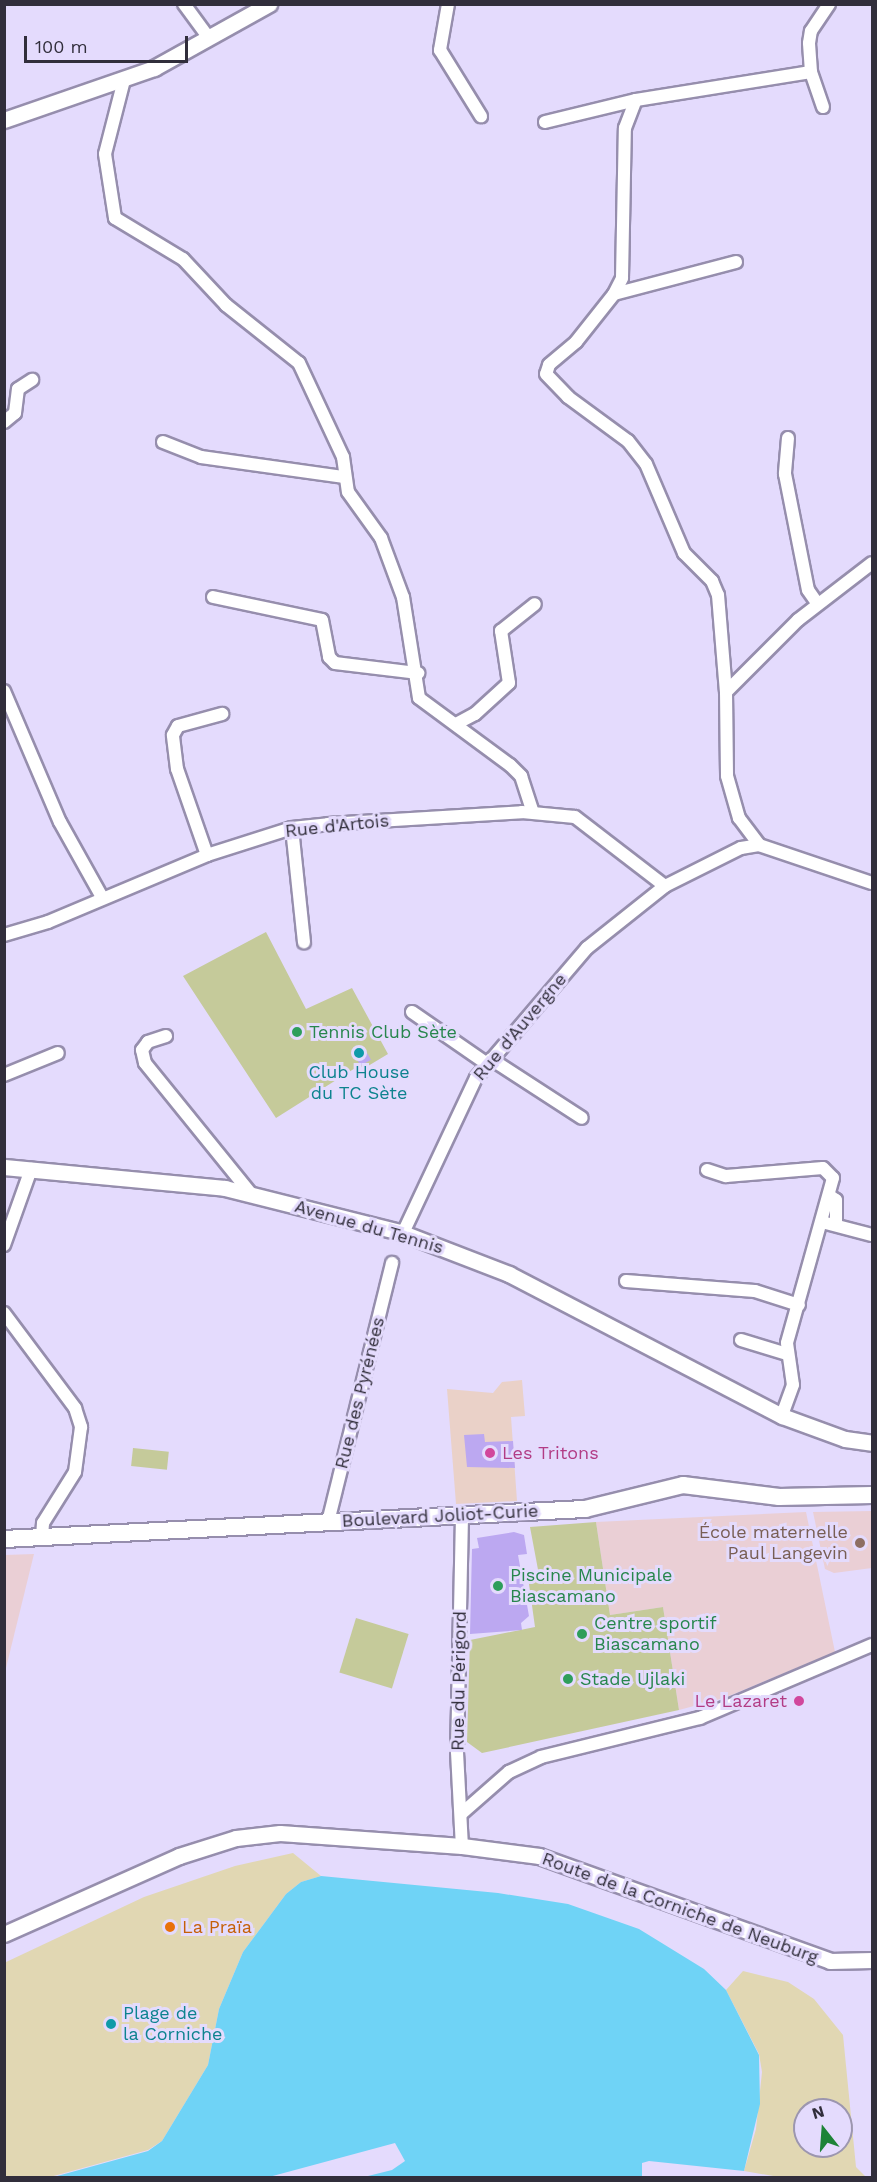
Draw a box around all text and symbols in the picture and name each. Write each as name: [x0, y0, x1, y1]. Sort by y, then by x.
scale bar: [27, 24, 190, 62]
text: 100 m: [35, 36, 88, 57]
street label: Rue d'Artois: [284, 810, 390, 842]
street label: Rue d'Auvergne: [469, 969, 571, 1085]
place label: Tennis Club Sète: [309, 1021, 457, 1043]
marker: Tennis Club Sète: [290, 1025, 304, 1039]
marker: Club House du TC Sète: [352, 1046, 366, 1060]
place label: Club House du TC Sète: [308, 1062, 410, 1104]
street label: Avenue du Tennis: [292, 1195, 446, 1259]
street label: Rue des Pyrénées: [331, 1315, 389, 1471]
place label: Les Tritons: [502, 1442, 599, 1464]
marker: Les Tritons: [483, 1446, 497, 1460]
street label: Boulevard Joliot-Curie: [341, 1500, 539, 1532]
place label: École maternelle Paul Langevin: [699, 1522, 848, 1564]
marker: École maternelle Paul Langevin: [853, 1536, 867, 1550]
place label: Piscine Municipale Biascamano: [510, 1565, 672, 1608]
marker: Piscine Municipale Biascamano: [491, 1579, 505, 1593]
street label: Rue du Périgord: [447, 1611, 471, 1751]
place label: Centre sportif Biascamano: [594, 1613, 717, 1656]
marker: Centre sportif Biascamano: [575, 1627, 589, 1641]
place label: Stade Ujlaki: [580, 1668, 685, 1690]
marker: Stade Ujlaki: [561, 1672, 575, 1686]
place label: Le Lazaret: [695, 1690, 787, 1712]
marker: Le Lazaret: [792, 1694, 806, 1708]
street label: Route de la Corniche de Neuburg: [539, 1848, 821, 1968]
place label: La Praïa: [182, 1916, 252, 1938]
marker: La Praïa: [163, 1920, 177, 1934]
place label: Plage de la Corniche: [123, 2003, 223, 2046]
marker: Plage de la Corniche: [104, 2017, 118, 2031]
north arrow: [793, 2098, 853, 2158]
text: N: [810, 2101, 827, 2123]

